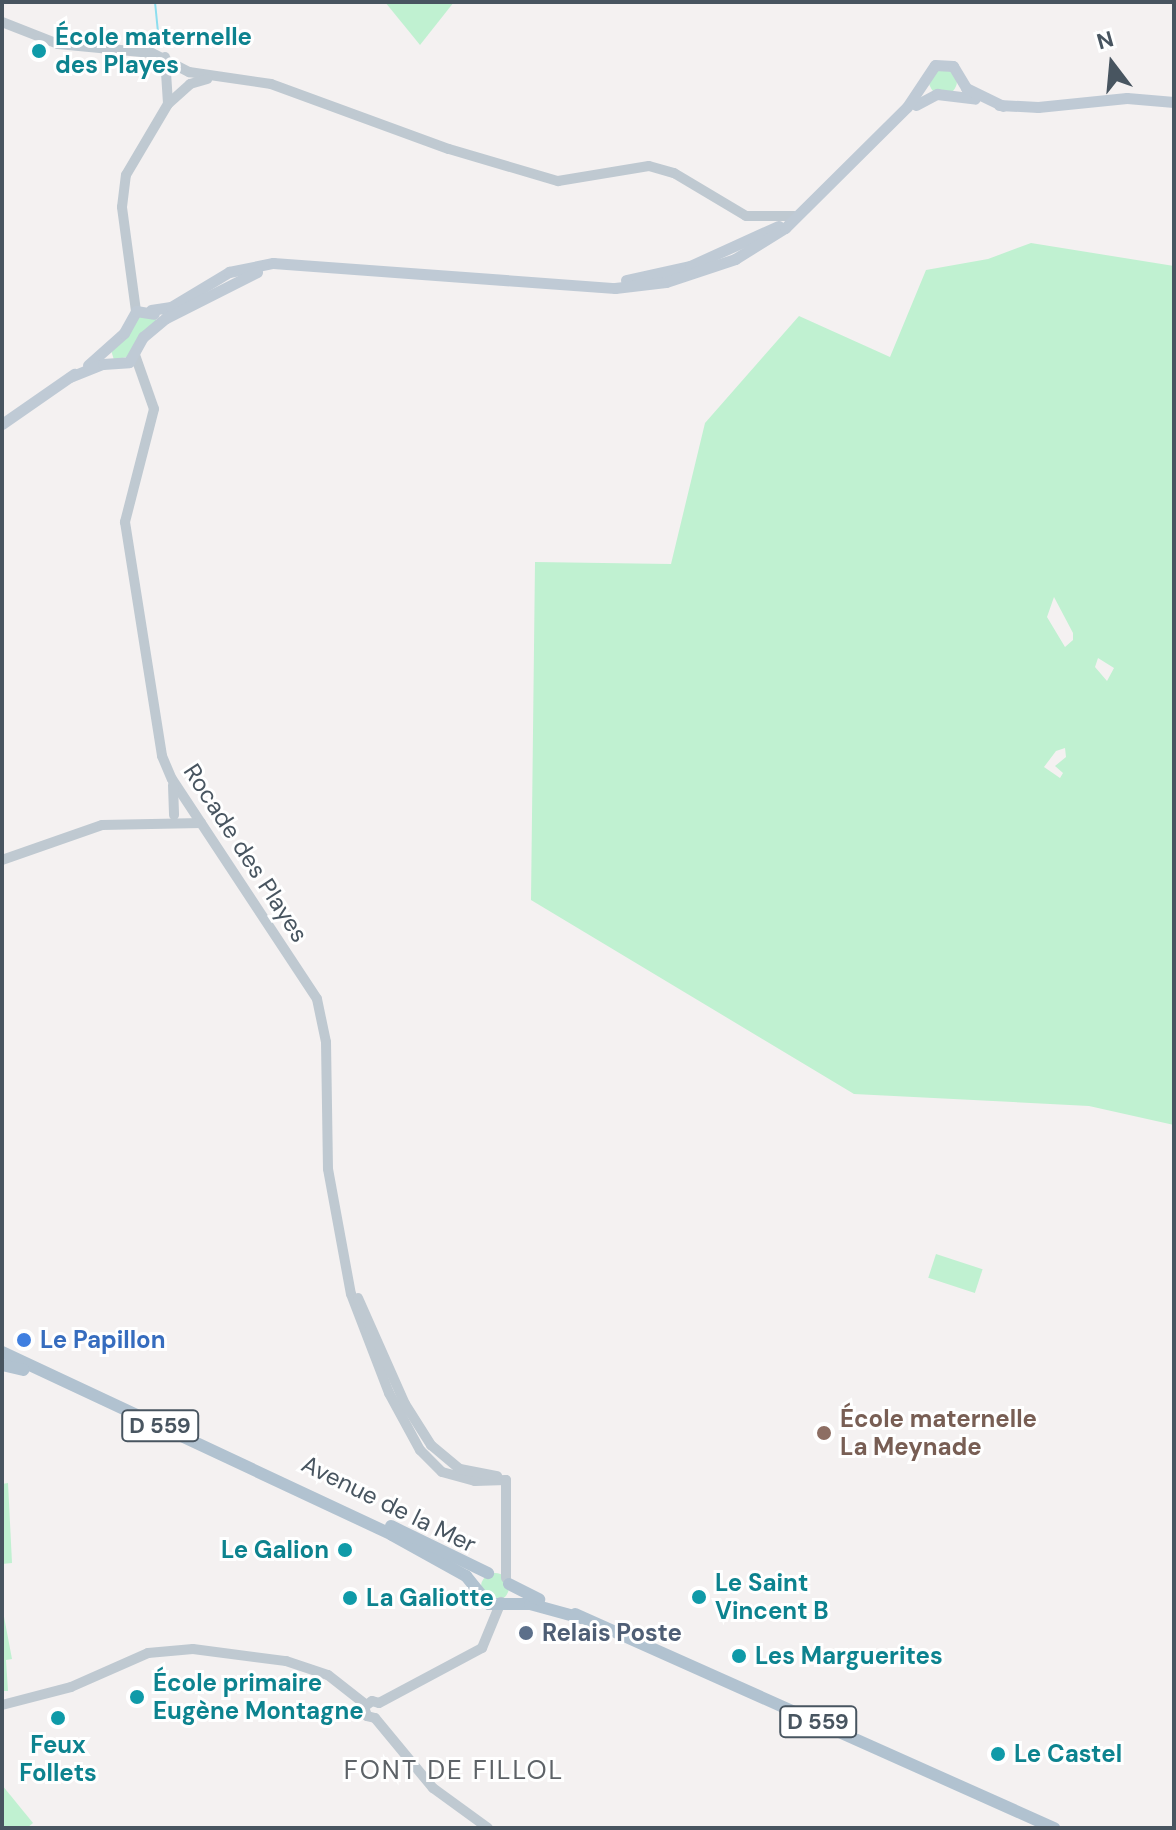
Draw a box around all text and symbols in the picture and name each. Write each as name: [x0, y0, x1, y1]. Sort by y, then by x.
place label: École maternelle des Playes: [55, 23, 252, 79]
north arrow: [1072, 24, 1152, 104]
text: N: [1094, 24, 1117, 57]
marker: École maternelle des Playes: [30, 42, 48, 60]
street label: Rocade des Playes: [178, 759, 314, 947]
place label: Le Papillon: [40, 1326, 166, 1354]
marker: Le Papillon: [15, 1331, 33, 1349]
place label: École maternelle La Meynade: [840, 1405, 1037, 1461]
road number: D 559: [120, 1408, 200, 1444]
marker: École maternelle La Meynade: [815, 1424, 833, 1442]
street label: Avenue de la Mer: [297, 1449, 481, 1559]
place label: Le Galion: [221, 1536, 329, 1564]
marker: Le Galion: [336, 1541, 354, 1559]
place label: Le Saint Vincent B: [715, 1569, 828, 1625]
place label: La Galiotte: [366, 1584, 494, 1612]
marker: Le Saint Vincent B: [690, 1588, 708, 1606]
marker: La Galiotte: [341, 1589, 359, 1607]
place label: Relais Poste: [542, 1619, 682, 1647]
marker: Relais Poste: [517, 1624, 535, 1642]
place label: Les Marguerites: [755, 1642, 943, 1670]
marker: Les Marguerites: [730, 1647, 748, 1665]
place label: École primaire Eugène Montagne: [153, 1669, 364, 1725]
marker: École primaire Eugène Montagne: [128, 1688, 146, 1706]
road number: D 559: [778, 1704, 858, 1740]
marker: Feux Follets: [49, 1709, 67, 1727]
place label: Feux Follets: [19, 1731, 97, 1787]
place label: Le Castel: [1014, 1740, 1122, 1768]
marker: Le Castel: [989, 1745, 1007, 1763]
district label: FONT DE FILLOL: [344, 1755, 564, 1787]

